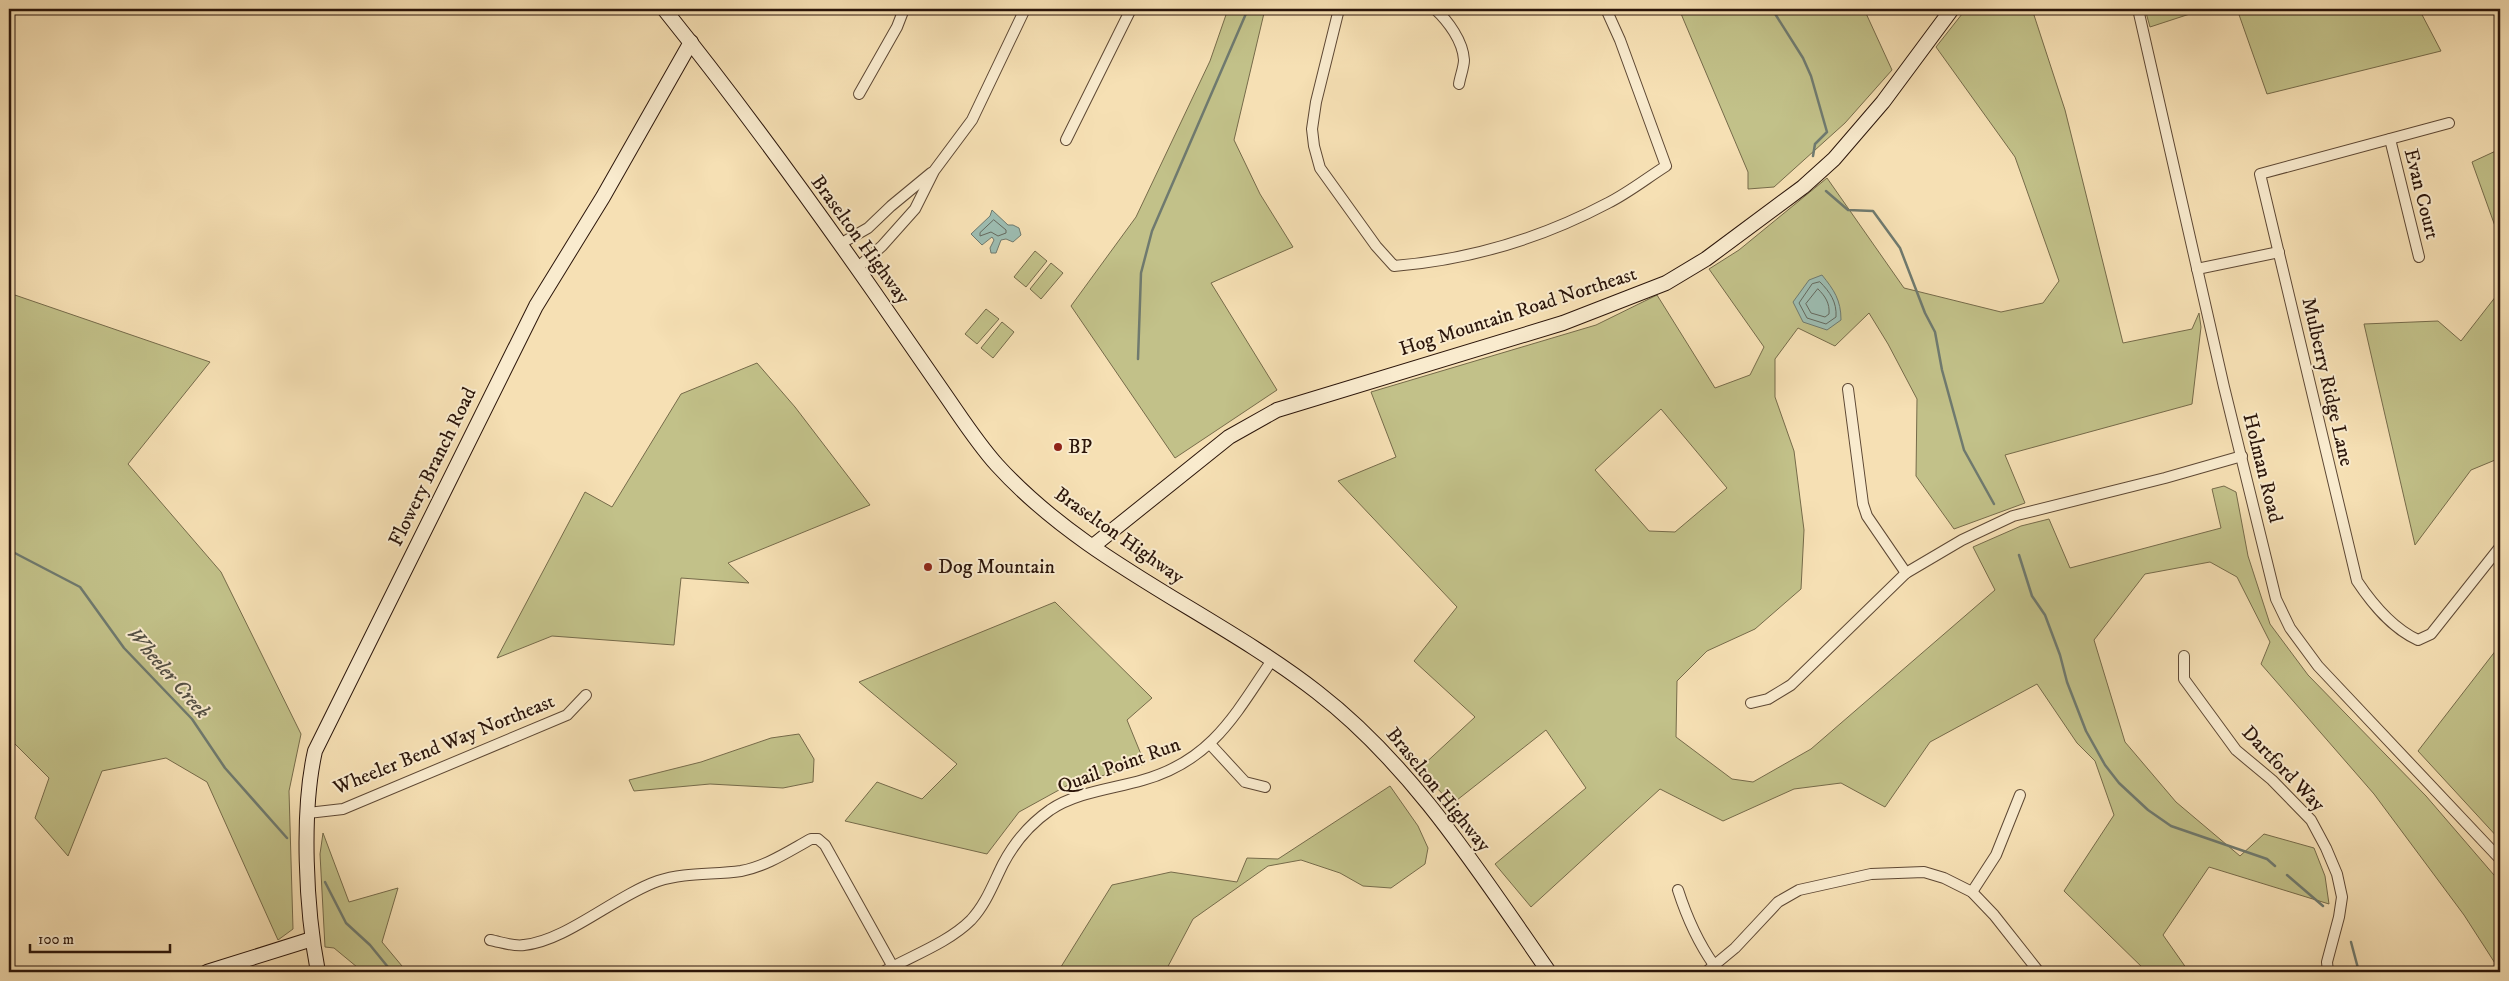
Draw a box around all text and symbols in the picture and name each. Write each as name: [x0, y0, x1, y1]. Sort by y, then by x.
street label: Evan Court: [2398, 146, 2444, 242]
street label: Braselton Highway: [805, 171, 915, 310]
street label: Hog Mountain Road Northeast: [1396, 262, 1640, 362]
street label: Mulberry Ridge Lane: [2295, 295, 2359, 469]
street label: Flowery Branch Road: [384, 383, 482, 551]
street label: Holman Road: [2236, 411, 2288, 525]
place label: BP: [1068, 435, 1093, 460]
marker: BP: [1052, 441, 1064, 453]
street label: Braselton Highway: [1049, 482, 1189, 590]
place label: Dog Mountain: [938, 555, 1055, 580]
marker: Dog Mountain: [922, 561, 934, 573]
water label: Wheeler Creek: [121, 622, 215, 725]
street label: Wheeler Bend Way Northeast: [329, 689, 558, 801]
street label: Dartford Way: [2236, 721, 2330, 818]
street label: Braselton Highway: [1380, 723, 1496, 858]
street label: Quail Point Run: [1054, 732, 1184, 800]
scale bar: [30, 921, 170, 953]
text: 100 m: [38, 930, 74, 949]

